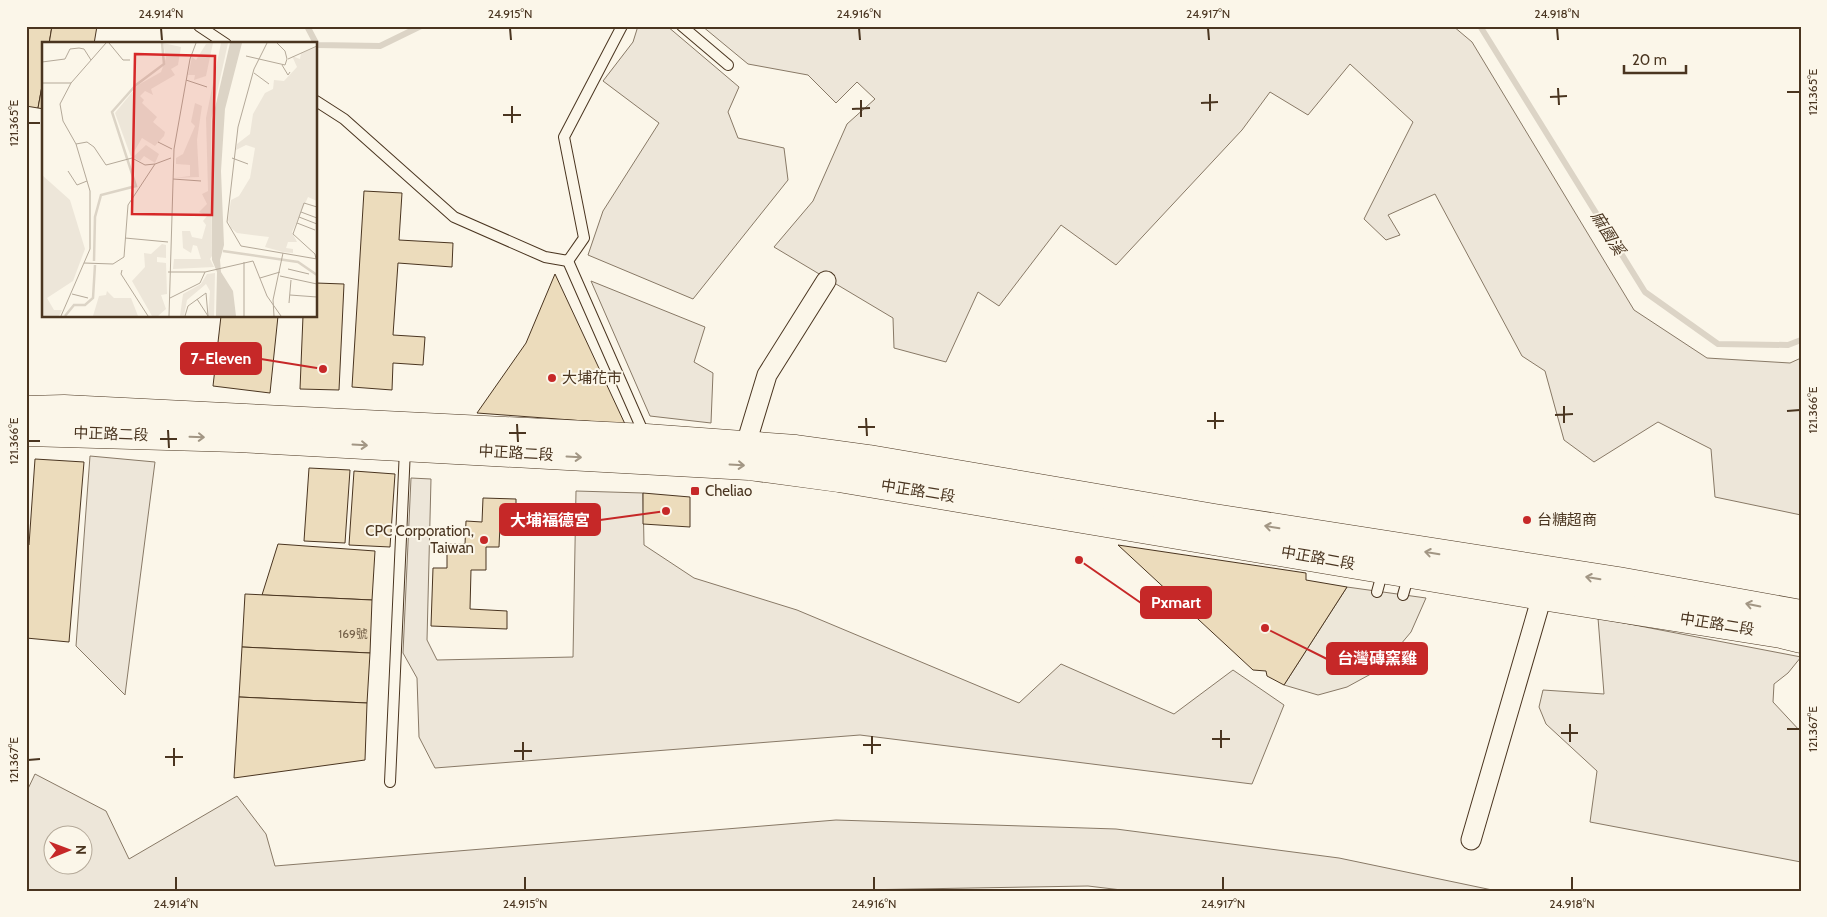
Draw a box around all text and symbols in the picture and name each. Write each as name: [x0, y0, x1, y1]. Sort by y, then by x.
text: 24.914°N: [138, 6, 184, 21]
text: 24.915°N: [488, 6, 532, 21]
text: 24.916°N: [837, 6, 881, 21]
text: 24.917°N: [1186, 6, 1230, 21]
text: 24.918°N: [1534, 6, 1580, 21]
inset map: [42, 42, 318, 318]
scale bar: [1624, 42, 1687, 74]
text: 20 m: [1632, 51, 1667, 69]
text: 121.365°E: [1805, 68, 1820, 115]
text: 121.365°E: [6, 99, 21, 146]
water label: 麻園溪: [1587, 208, 1630, 260]
callout: 7-Eleven: [181, 343, 261, 374]
text: 7-Eleven: [191, 349, 251, 368]
place label: 大埔花市: [562, 369, 622, 387]
marker: 大埔花市: [546, 372, 558, 384]
text: 121.366°E: [1805, 386, 1820, 433]
text: 121.366°E: [6, 417, 21, 464]
street label: 中正路二段: [73, 424, 149, 444]
one-way arrow: [189, 432, 205, 442]
one-way arrow: [351, 441, 367, 450]
street label: 中正路二段: [478, 442, 554, 464]
one-way arrow: [566, 452, 582, 461]
one-way arrow: [728, 461, 744, 470]
street label: 中正路二段: [880, 476, 956, 506]
place label: Cheliao: [705, 482, 752, 500]
marker: Cheliao: [689, 485, 701, 497]
callout: 大埔福德宮: [500, 504, 600, 535]
text: 大埔福德宮: [510, 511, 590, 530]
place label: 台糖超商: [1537, 511, 1597, 529]
marker: 台糖超商: [1521, 514, 1533, 526]
place label: CPC Corporation, Taiwan: [365, 522, 474, 557]
one-way arrow: [1264, 522, 1280, 532]
marker: CPC Corporation, Taiwan: [478, 534, 490, 546]
street label: 中正路二段: [1279, 543, 1357, 573]
one-way arrow: [1425, 548, 1441, 558]
one-way arrow: [1585, 572, 1601, 582]
callout: Pxmart: [1141, 587, 1211, 618]
text: Pxmart: [1151, 593, 1202, 612]
one-way arrow: [1745, 600, 1761, 609]
street label: 中正路二段: [1679, 609, 1755, 639]
house number: 169號: [338, 626, 368, 641]
callout: 台灣磚窯雞: [1327, 643, 1427, 674]
text: 台灣磚窯雞: [1337, 649, 1417, 668]
text: 121.367°E: [1805, 706, 1820, 752]
text: 121.367°E: [6, 737, 21, 783]
north arrow: [42, 824, 92, 874]
text: N: [72, 845, 90, 855]
text: 24.914°N: [153, 896, 199, 911]
text: 24.915°N: [503, 896, 547, 911]
text: 24.916°N: [852, 896, 896, 911]
text: 24.917°N: [1201, 896, 1245, 911]
text: 24.918°N: [1549, 896, 1595, 911]

